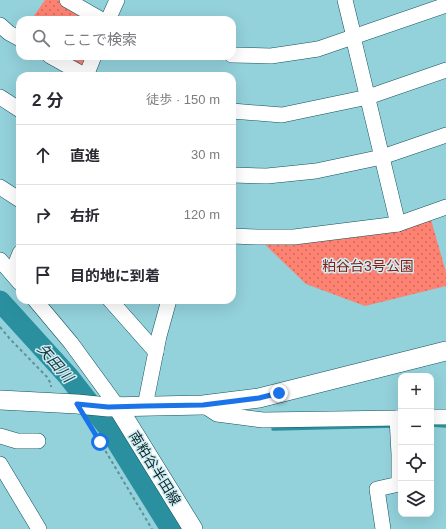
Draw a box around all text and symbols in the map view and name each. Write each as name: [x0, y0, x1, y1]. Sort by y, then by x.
search box: [16, 16, 236, 60]
icon: search: [30, 27, 52, 49]
text: ここで検索: [62, 31, 137, 48]
text: 2 分: [32, 91, 63, 110]
text: 徒歩 · 150 m: [146, 92, 220, 107]
icon: ahead: [32, 144, 54, 166]
text: 直進: [70, 147, 100, 164]
text: 30 m: [191, 147, 220, 162]
icon: right: [32, 204, 54, 226]
text: 右折: [70, 207, 100, 224]
text: 120 m: [184, 207, 220, 222]
park label: 粕谷台3号公園: [322, 258, 414, 274]
icon: arrive: [32, 264, 54, 286]
text: 目的地に到着: [70, 267, 160, 284]
water label: 矢田川: [34, 340, 78, 387]
map controls: [398, 373, 434, 517]
button: +: [398, 373, 434, 409]
route end: [270, 384, 288, 402]
button: −: [398, 409, 434, 445]
street label: 南粕谷半田線: [126, 428, 184, 508]
route start: [91, 433, 109, 451]
button: locate: [398, 445, 434, 481]
button: layers: [398, 481, 434, 517]

